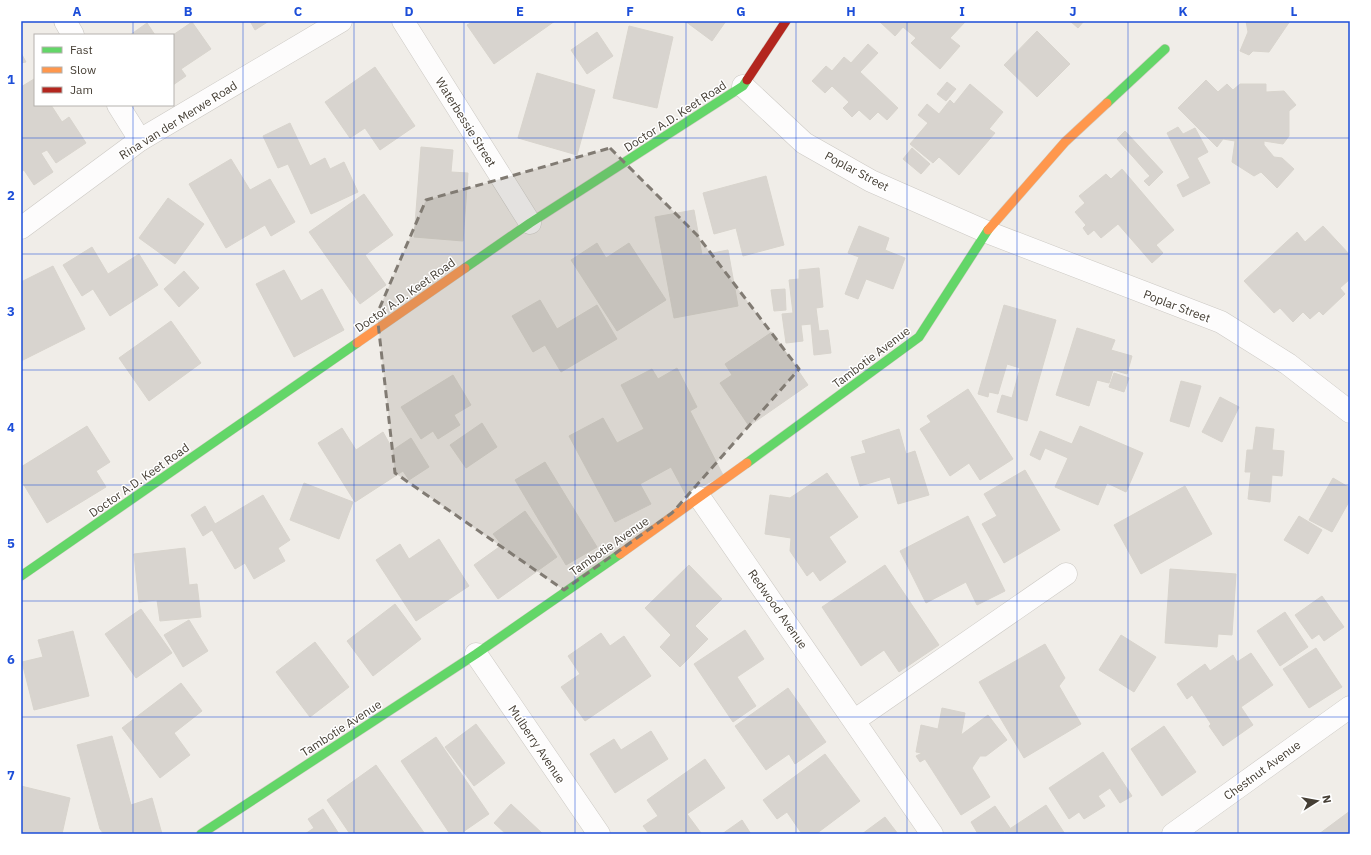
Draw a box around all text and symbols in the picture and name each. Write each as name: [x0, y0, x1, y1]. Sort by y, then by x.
text: A: [73, 3, 82, 20]
text: B: [184, 3, 193, 20]
text: C: [294, 3, 303, 20]
text: D: [404, 3, 414, 20]
text: E: [516, 3, 524, 20]
text: F: [626, 3, 634, 20]
text: G: [736, 3, 746, 20]
text: H: [846, 3, 856, 20]
text: I: [959, 3, 965, 20]
text: J: [1069, 3, 1077, 20]
text: K: [1178, 3, 1188, 20]
text: L: [1291, 3, 1298, 20]
legend: [34, 34, 174, 106]
text: Fast: [70, 42, 93, 57]
text: Slow: [70, 62, 96, 77]
text: 1: [7, 71, 15, 88]
street label: Waterbessie Street: [432, 75, 500, 169]
street label: Doctor A.D. Keet Road: [621, 77, 729, 155]
street label: Rina van der Merwe Road: [116, 78, 240, 162]
text: Jam: [70, 82, 93, 97]
street label: Poplar Street: [822, 148, 892, 194]
text: 2: [7, 187, 15, 204]
street label: Doctor A.D. Keet Road: [352, 255, 458, 335]
street label: Poplar Street: [1141, 286, 1213, 326]
text: 3: [7, 303, 15, 320]
street label: Tambotie Avenue: [829, 323, 913, 391]
text: 4: [7, 419, 15, 436]
street label: Doctor A.D. Keet Road: [86, 440, 192, 520]
street label: Tambotie Avenue: [566, 513, 652, 579]
text: 5: [7, 535, 15, 552]
street label: Redwood Avenue: [745, 566, 811, 652]
text: 6: [7, 651, 15, 668]
street label: Tambotie Avenue: [298, 696, 385, 760]
street label: Mulberry Avenue: [505, 702, 569, 786]
street label: Chestnut Avenue: [1221, 737, 1304, 803]
text: 7: [7, 767, 15, 784]
north arrow: [1297, 781, 1337, 821]
text: N: [1319, 794, 1334, 804]

